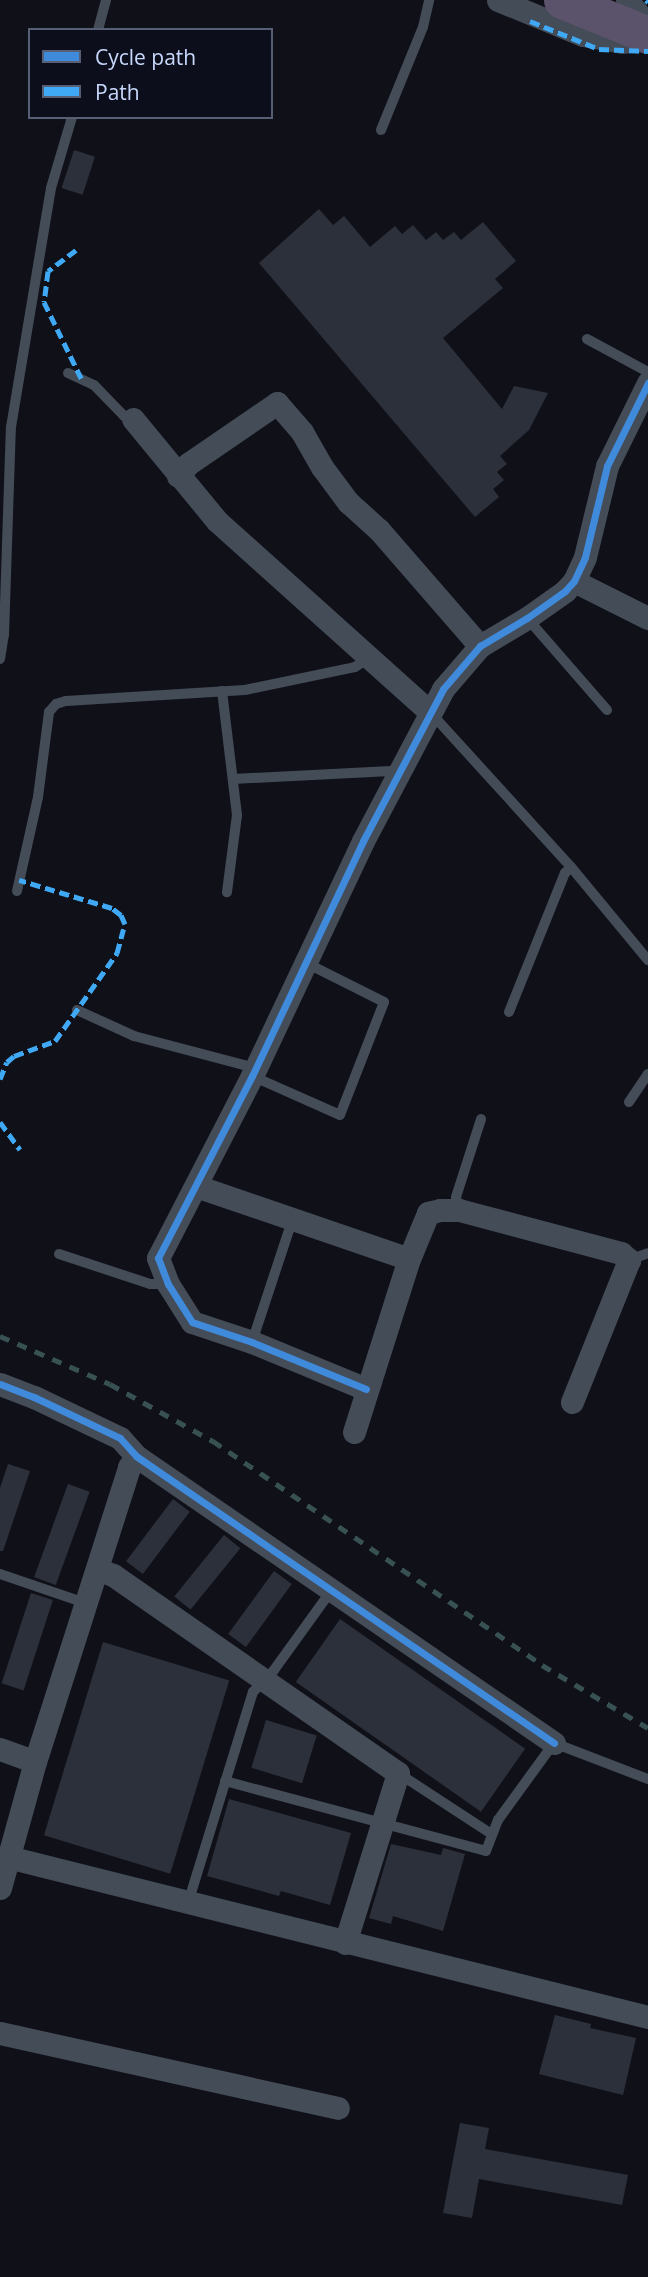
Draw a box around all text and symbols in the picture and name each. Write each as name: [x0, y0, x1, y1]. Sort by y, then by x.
legend: [28, 28, 273, 119]
text: Cycle path: [95, 43, 196, 71]
text: Path: [95, 78, 140, 106]

